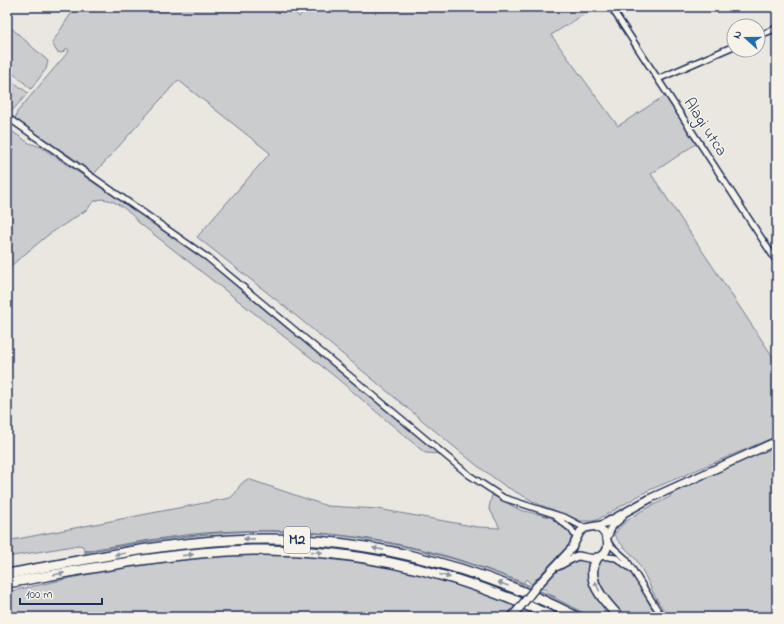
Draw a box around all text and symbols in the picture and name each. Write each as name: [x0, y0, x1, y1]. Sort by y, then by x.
north arrow: [726, 18, 766, 58]
text: N: [729, 28, 746, 41]
street label: Alagi utca: [677, 93, 733, 161]
road number: M2: [284, 527, 310, 553]
one-way arrow: [243, 536, 255, 543]
one-way arrow: [372, 546, 384, 552]
one-way arrow: [311, 549, 323, 556]
one-way arrow: [114, 551, 126, 557]
one-way arrow: [182, 551, 194, 558]
one-way arrow: [53, 571, 65, 577]
one-way arrow: [439, 573, 451, 579]
scale bar: [20, 580, 102, 606]
one-way arrow: [497, 580, 509, 586]
one-way arrow: [594, 581, 600, 592]
text: 100 m: [26, 586, 53, 604]

